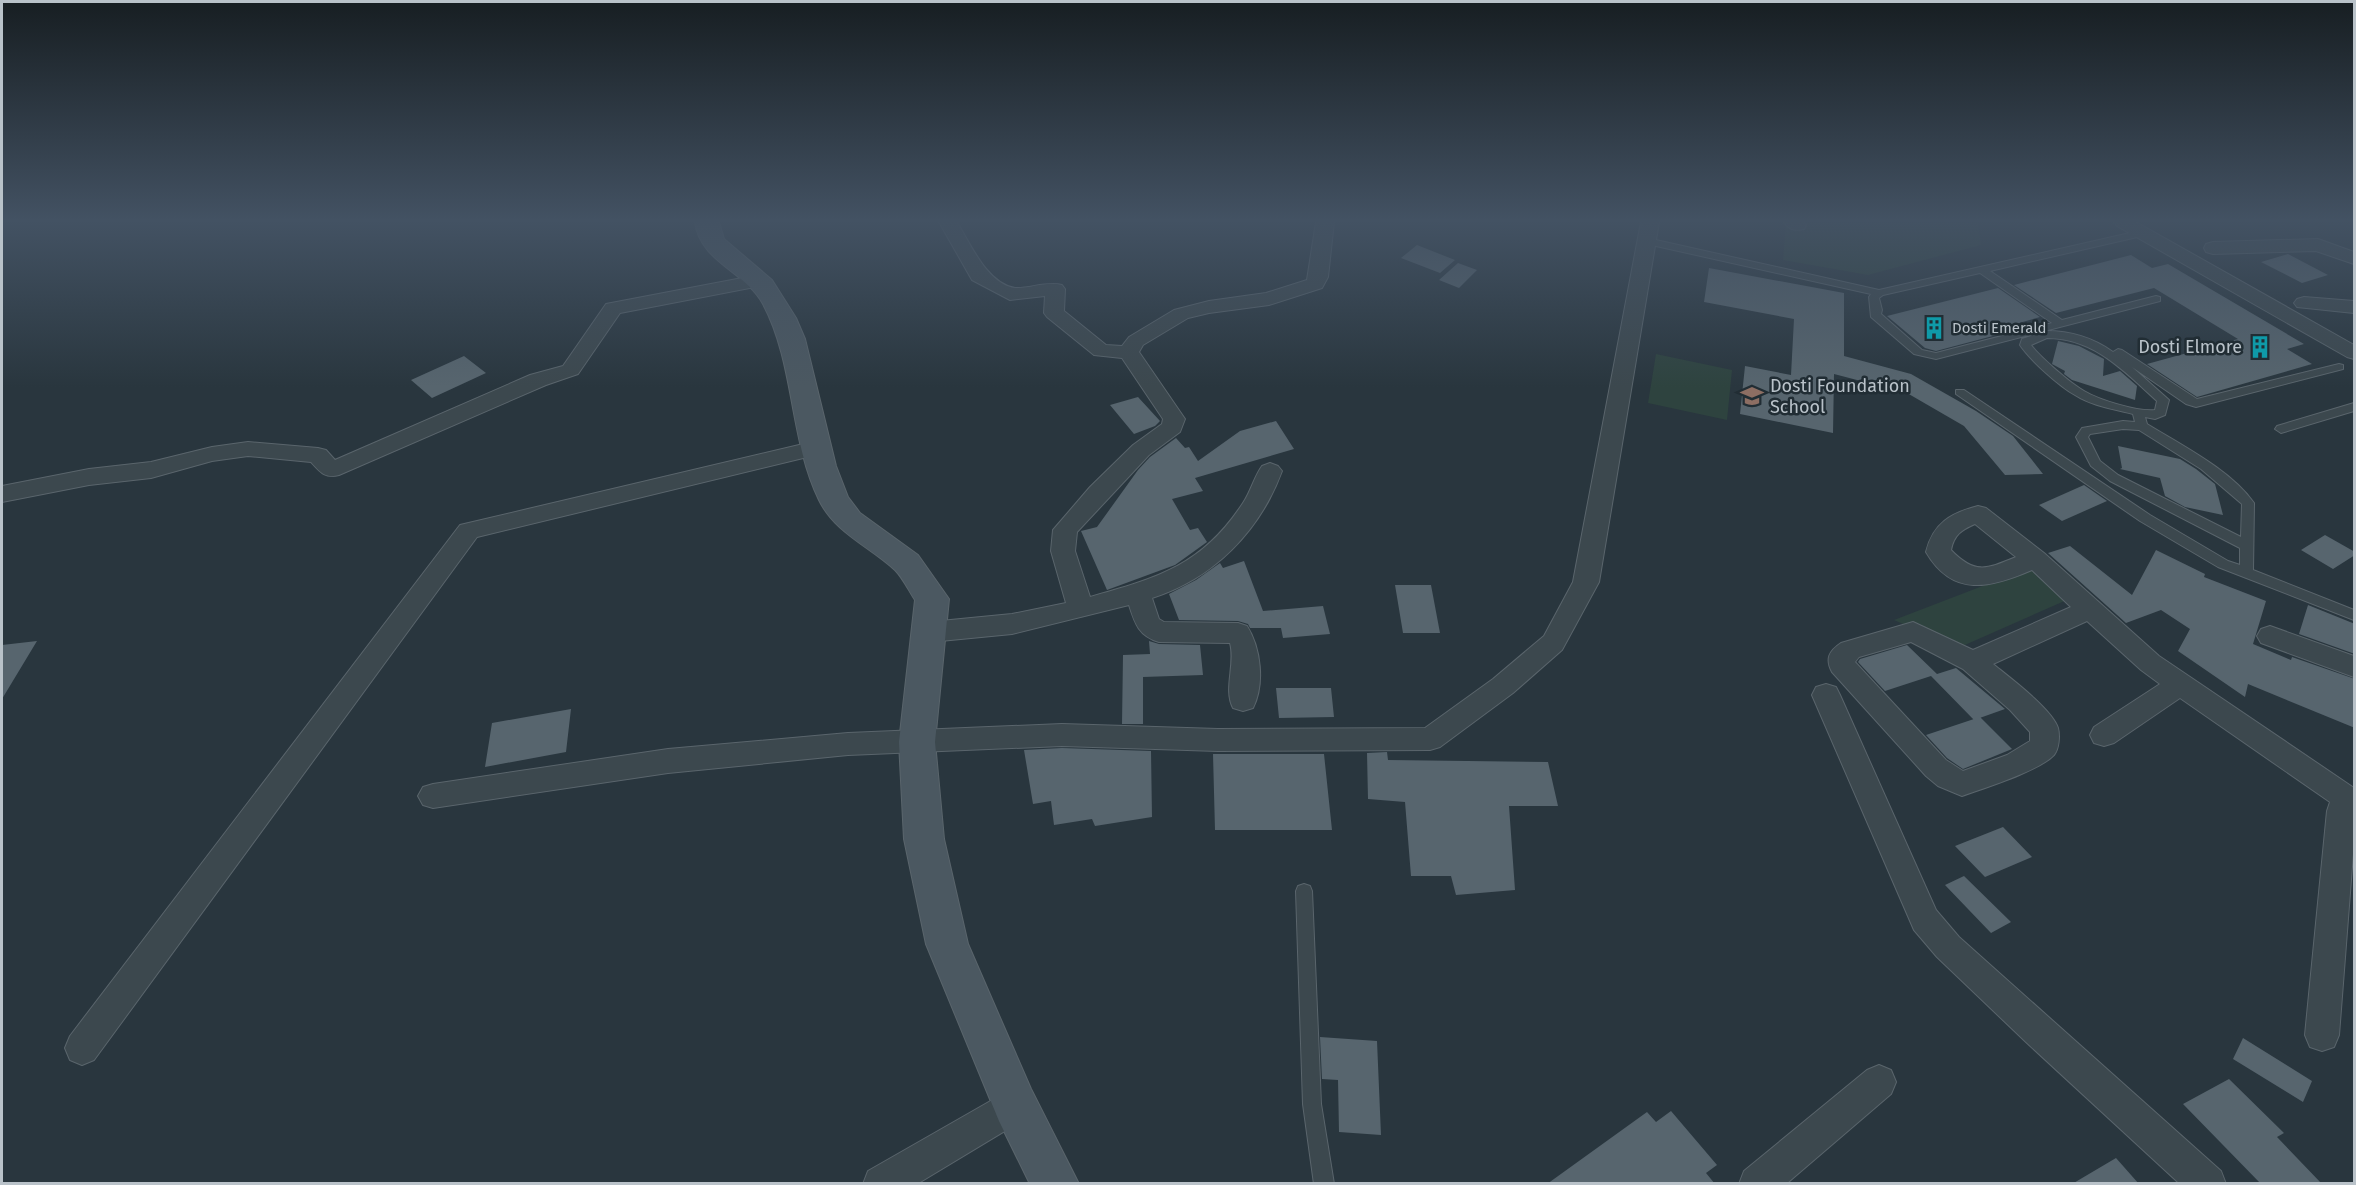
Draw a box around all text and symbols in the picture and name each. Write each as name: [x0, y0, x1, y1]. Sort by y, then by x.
building icon: Dosti Emerald: [1921, 315, 1947, 341]
place label: Dosti Emerald: [1952, 319, 2047, 337]
building icon: Dosti Elmore: [2247, 334, 2273, 360]
place label: Dosti Elmore: [2138, 336, 2242, 358]
place label: Dosti Foundation School: [1770, 375, 1910, 418]
school or university icon: Dosti Foundation School: [1739, 383, 1765, 409]

